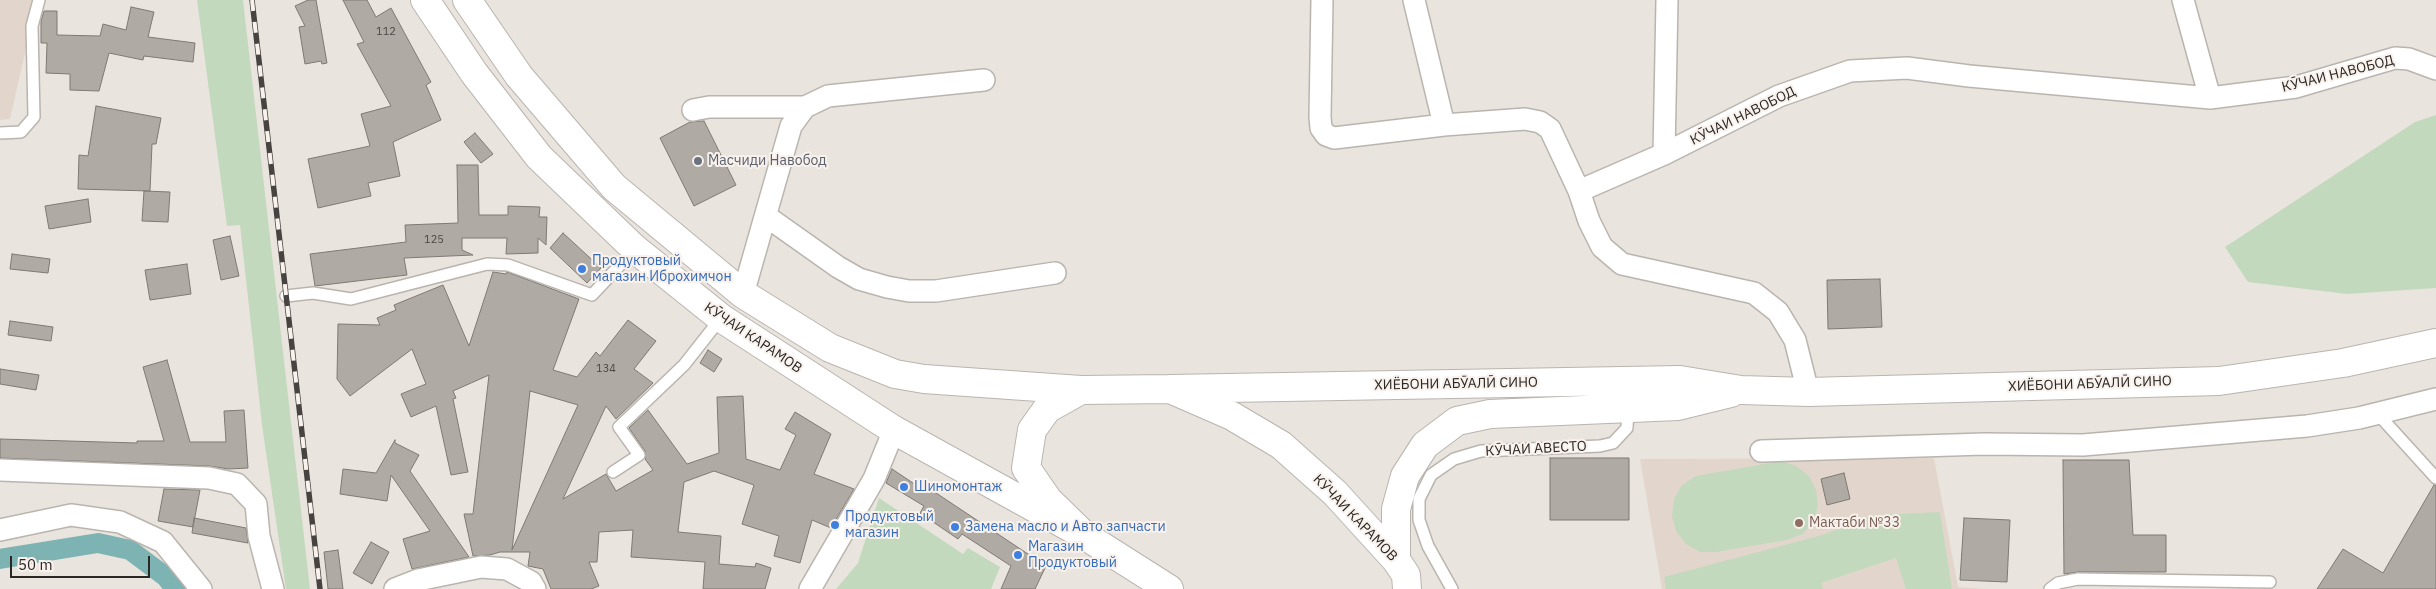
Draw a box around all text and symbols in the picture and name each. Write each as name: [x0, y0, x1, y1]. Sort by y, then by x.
house number: 112: [376, 25, 396, 39]
street label: КӮЧАИ НАВОБОД: [2280, 52, 2396, 96]
street label: КӮЧАИ НАВОБОД: [1687, 83, 1799, 149]
place label: Масчиди Навобод: [708, 153, 827, 169]
marker: Масчиди Навобод: [692, 155, 704, 167]
house number: 125: [424, 233, 444, 247]
place label: Продуктовый магазин Иброхимчон: [592, 253, 732, 286]
marker: Продуктовый магазин Иброхимчон: [576, 263, 588, 275]
street label: КӮЧАИ КАРАМОВ: [701, 299, 805, 377]
house number: 134: [596, 362, 616, 376]
street label: ХИЁБОНИ АБӮАЛӢ СИНО: [2008, 373, 2172, 395]
street label: ХИЁБОНИ АБӮАЛӢ СИНО: [1374, 374, 1538, 394]
street label: КӮЧАИ АВЕСТО: [1485, 438, 1587, 460]
street label: КӮЧАИ КАРАМОВ: [1309, 471, 1401, 565]
place label: Шиномонтаж: [914, 479, 1002, 495]
marker: Шиномонтаж: [898, 481, 910, 493]
place label: Продуктовый магазин: [845, 509, 934, 542]
place label: Мактаби №33: [1809, 515, 1900, 531]
marker: Мактаби №33: [1793, 517, 1805, 529]
marker: Продуктовый магазин: [829, 519, 841, 531]
place label: Замена масло и Авто запчасти: [965, 519, 1166, 535]
marker: Замена масло и Авто запчасти: [949, 521, 961, 533]
place label: Магазин Продуктовый: [1028, 539, 1117, 572]
scale bar: [12, 546, 152, 578]
marker: Магазин Продуктовый: [1012, 549, 1024, 561]
text: 50 m: [18, 555, 53, 574]

